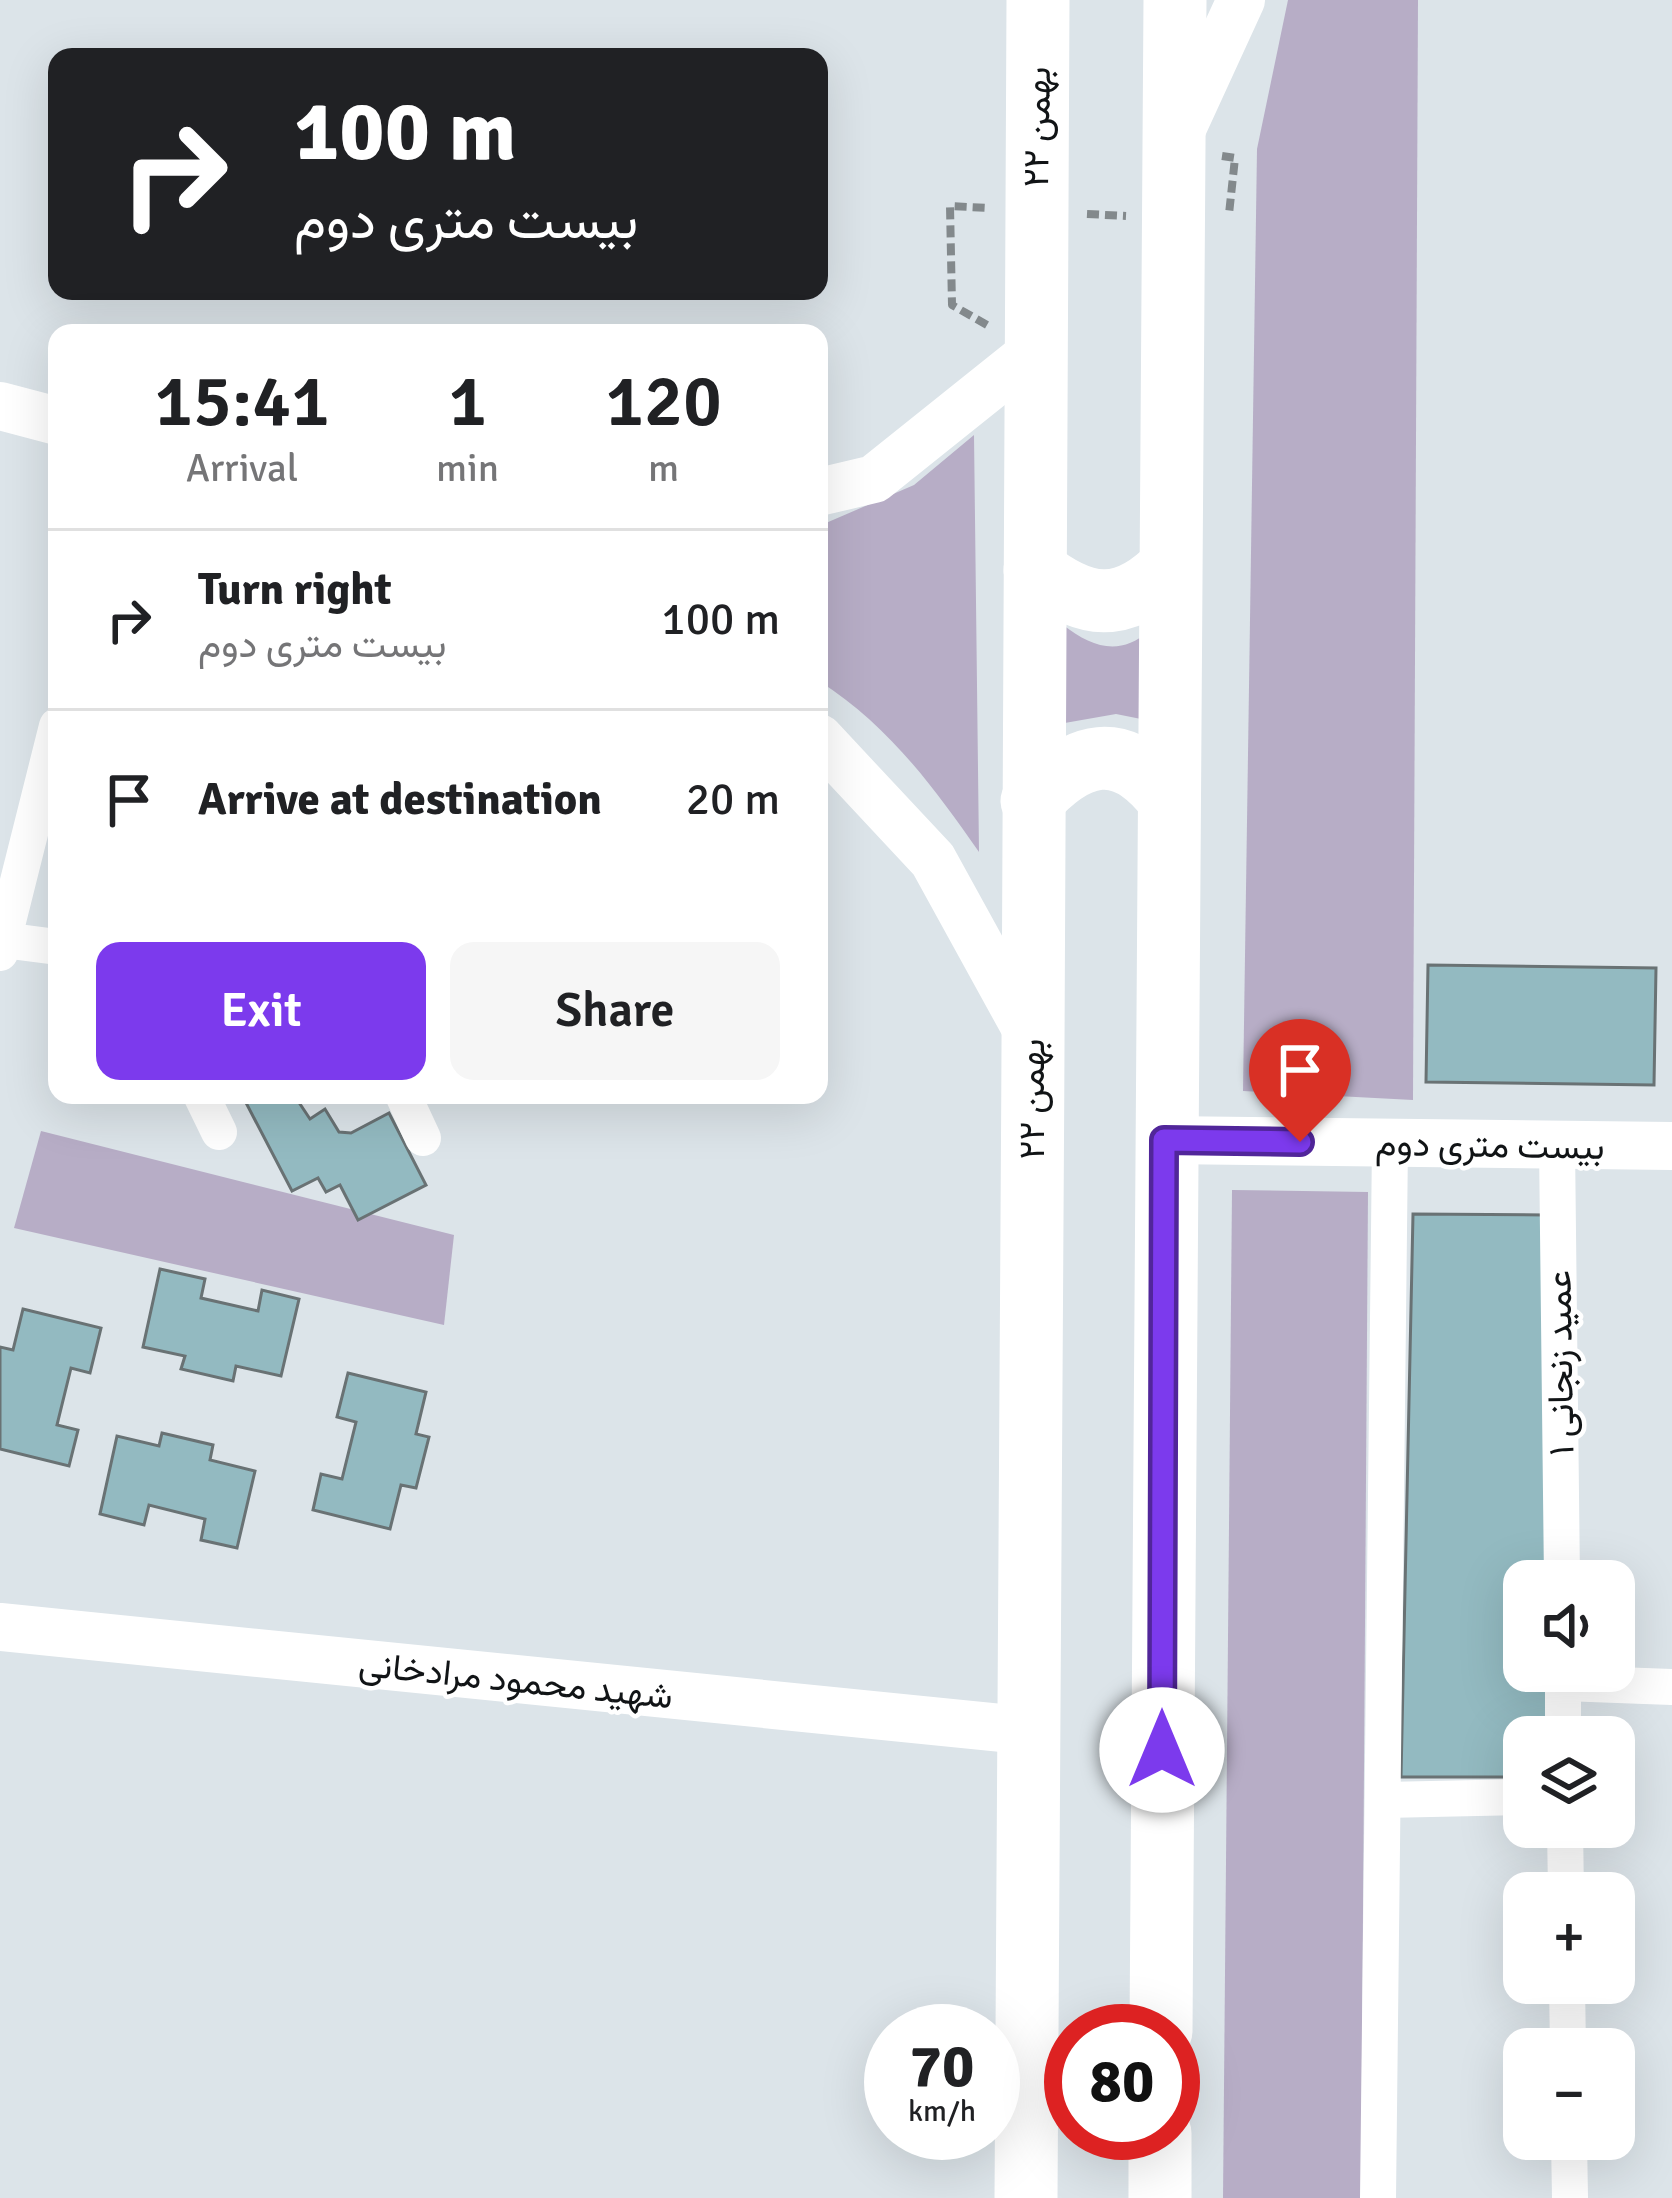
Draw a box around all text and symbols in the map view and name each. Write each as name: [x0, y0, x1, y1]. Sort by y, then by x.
street label: ۲۲ بهمن: [1014, 66, 1061, 188]
text: 100 m: [294, 80, 516, 184]
icon: right: [96, 96, 252, 252]
text: بیست متری دوم: [294, 187, 638, 254]
text: 15:41: [154, 357, 330, 446]
text: 1: [448, 357, 487, 446]
text: 120: [605, 357, 722, 446]
text: Arrival: [186, 444, 298, 492]
text: min: [436, 444, 499, 492]
text: m: [648, 444, 679, 492]
text: Turn right: [198, 562, 392, 617]
icon: right: [96, 587, 162, 653]
text: 100 m: [661, 592, 780, 647]
text: بیست متری دوم: [198, 620, 447, 668]
icon: arrive: [96, 767, 162, 833]
text: Arrive at destination: [198, 772, 602, 827]
text: 20 m: [686, 772, 780, 827]
button: Exit: [96, 942, 426, 1080]
button: Share: [450, 942, 780, 1080]
pin: [1249, 1019, 1351, 1142]
icon: arrive: [1267, 1037, 1333, 1103]
street label: ۲۲ بهمن: [1010, 1039, 1055, 1159]
street label: بیست متری دوم: [1375, 1121, 1605, 1170]
street label: عمید زنجانی ۱: [1536, 1270, 1585, 1456]
map controls: [1503, 1560, 1635, 2160]
button: sound: [1503, 1560, 1635, 1692]
street label: شهید محمود مرادخانی: [357, 1642, 675, 1719]
position arrow: [1099, 1687, 1225, 1813]
button: layers: [1503, 1716, 1635, 1848]
button: +: [1503, 1872, 1635, 2004]
speed limit sign: 80: [1044, 2004, 1200, 2160]
button: −: [1503, 2028, 1635, 2160]
text: 70: [910, 2030, 974, 2104]
text: km/h: [908, 2093, 976, 2130]

